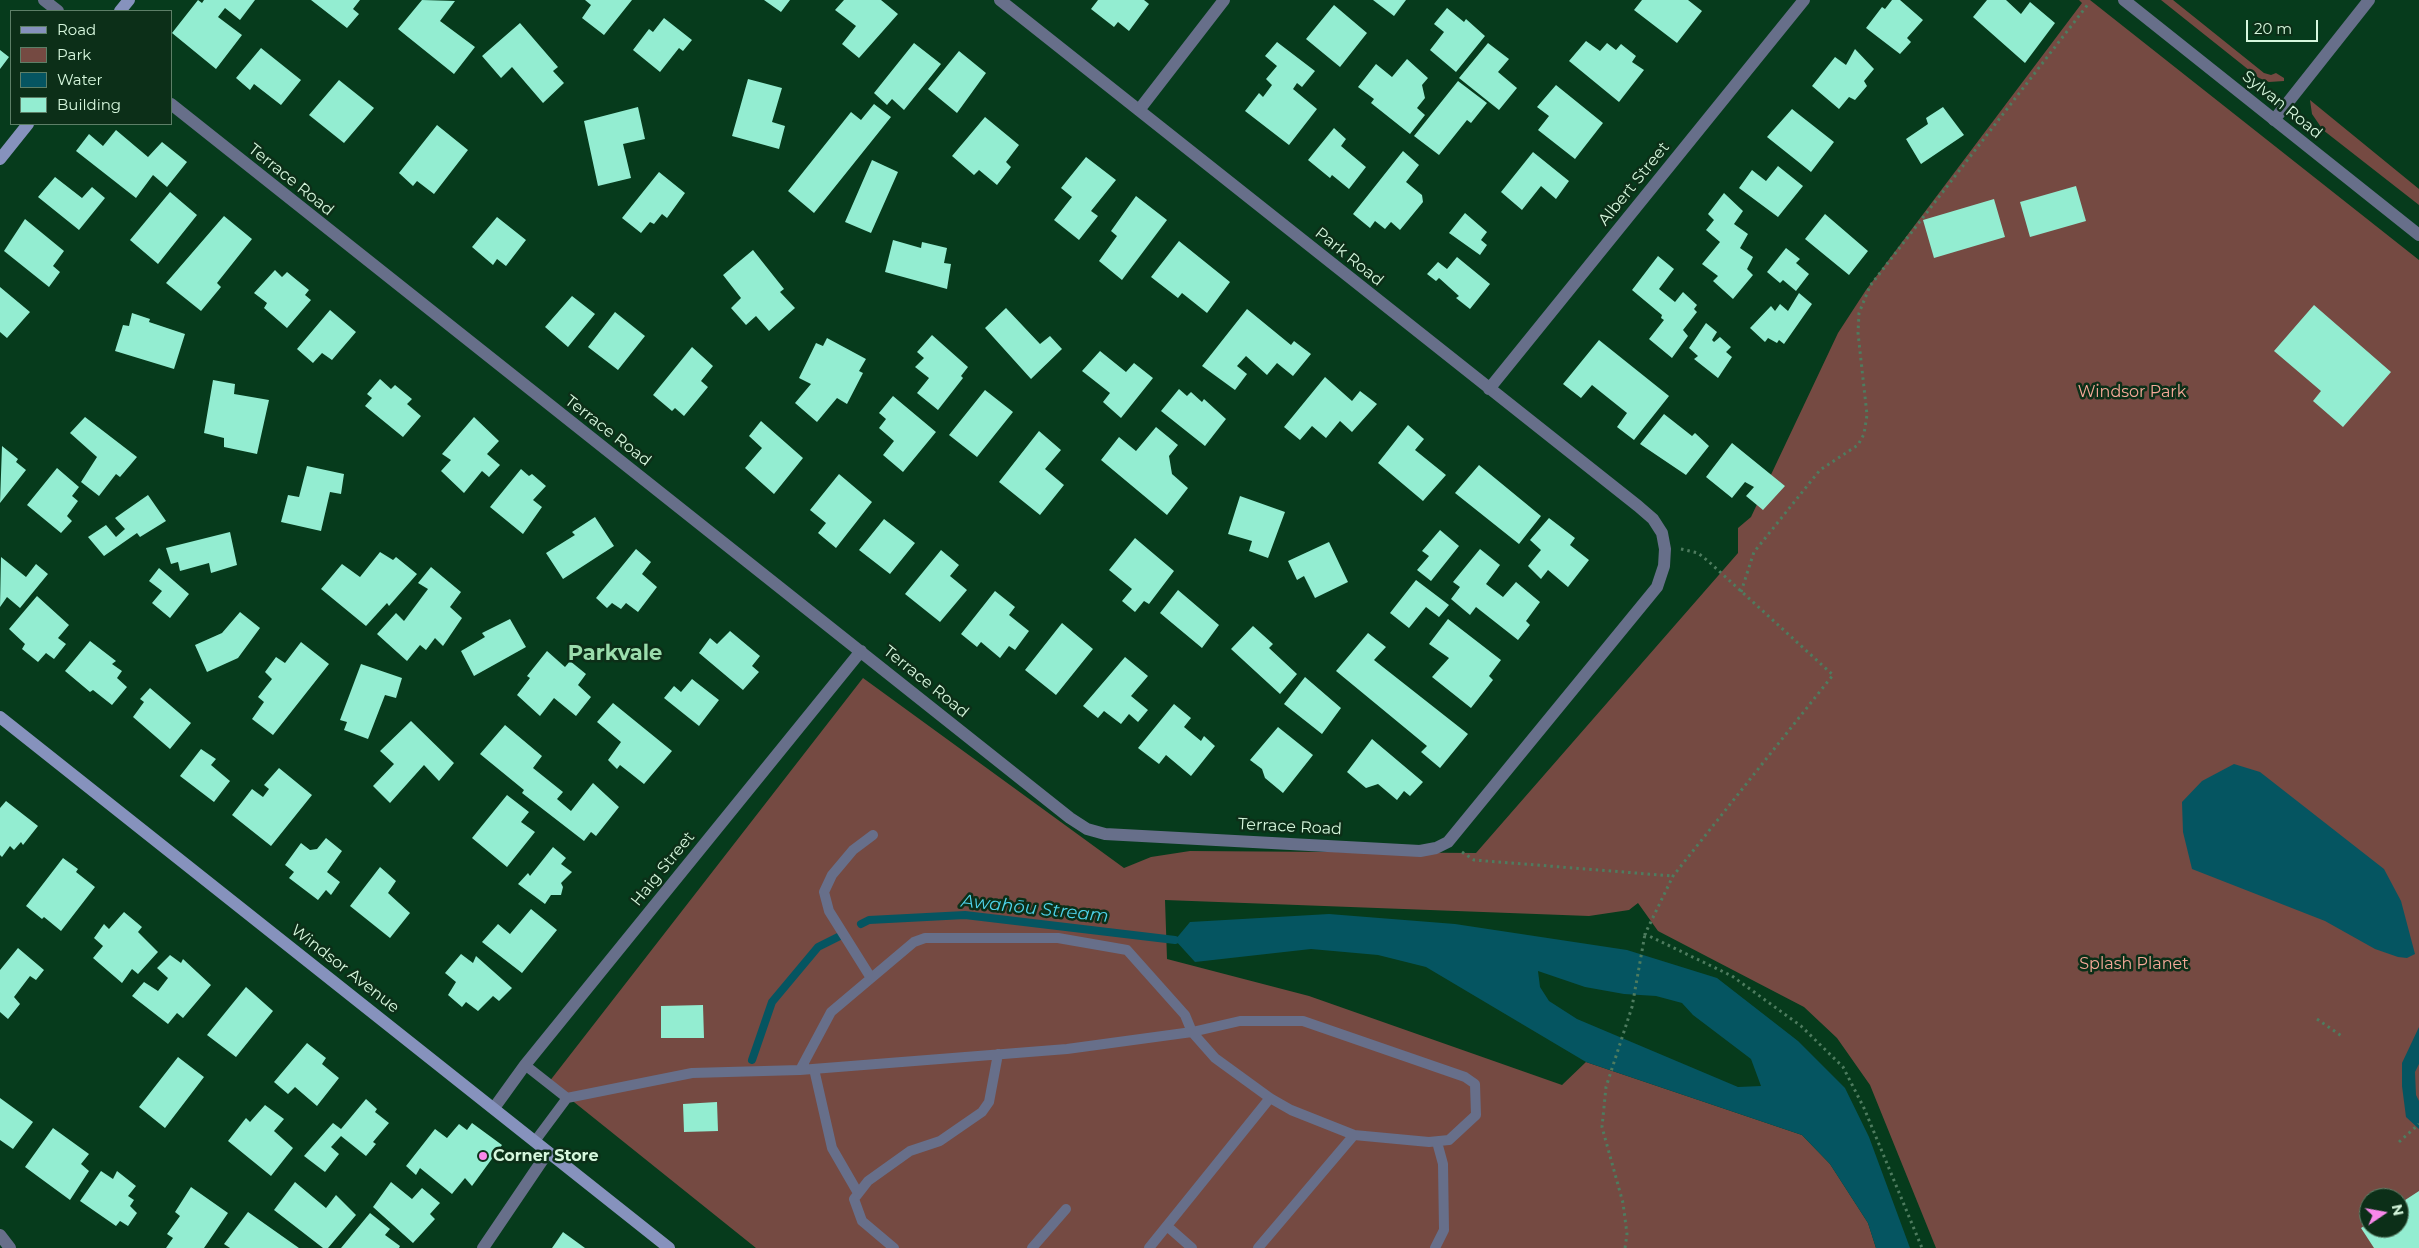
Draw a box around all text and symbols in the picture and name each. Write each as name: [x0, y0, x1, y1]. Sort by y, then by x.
legend: [10, 10, 172, 125]
scale bar: [2249, 10, 2322, 42]
text: 20 m: [2254, 19, 2292, 38]
text: Road: [57, 20, 96, 39]
text: Park: [57, 45, 91, 64]
street label: Sylvan Road: [2238, 67, 2326, 143]
text: Water: [57, 70, 103, 89]
text: Building: [57, 95, 121, 114]
street label: Albert Street: [1594, 138, 1674, 230]
street label: Terrace Road: [245, 140, 337, 220]
street label: Park Road: [1311, 224, 1387, 290]
park label: Windsor Park: [2078, 382, 2186, 402]
street label: Terrace Road: [561, 391, 655, 471]
district label: Parkvale: [568, 641, 662, 667]
street label: Terrace Road: [880, 642, 972, 722]
street label: Terrace Road: [1238, 815, 1342, 839]
street label: Haig Street: [627, 828, 699, 910]
water label: Awahōu Stream: [960, 891, 1110, 927]
street label: Windsor Avenue: [287, 921, 403, 1017]
park label: Splash Planet: [2079, 954, 2189, 974]
place label: Corner Store: [493, 1146, 598, 1166]
marker: Corner Store: [477, 1150, 489, 1162]
north arrow: [2359, 1188, 2409, 1238]
text: N: [2388, 1203, 2408, 1217]

